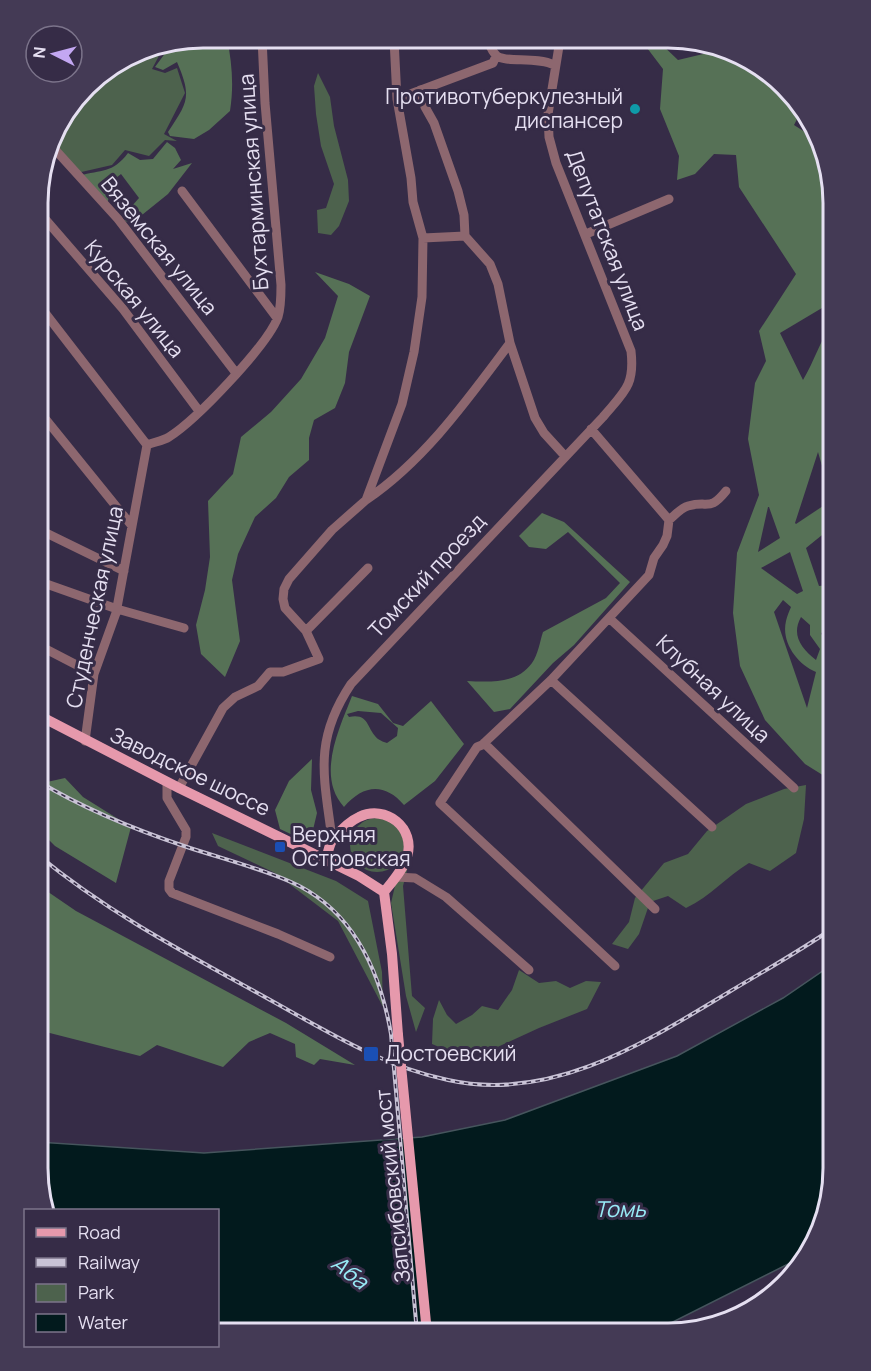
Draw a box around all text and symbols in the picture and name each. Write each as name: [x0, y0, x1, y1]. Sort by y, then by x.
north arrow: [24, 24, 84, 84]
text: N: [28, 46, 51, 59]
street label: Бухтарминская улица: [231, 73, 275, 291]
place label: Противотуберкулезный диспансер: [385, 82, 623, 134]
marker: Противотуберкулезный диспансер: [628, 102, 642, 116]
street label: Депутатская улица: [560, 145, 655, 334]
street label: Вяземская улица: [95, 170, 224, 320]
street label: Курская улица: [79, 234, 191, 363]
street label: Студенческая улица: [59, 503, 129, 710]
street label: Томский проезд: [362, 507, 491, 643]
street label: Клубная улица: [651, 628, 777, 748]
street label: Заводское шоссе: [106, 720, 275, 822]
place label: Верхняя Островская: [292, 820, 411, 872]
marker: Верхняя Островская: [273, 840, 287, 854]
place label: Достоевский: [385, 1039, 517, 1067]
marker: Достоевский: [362, 1045, 380, 1063]
street label: Запсибовский мост: [368, 1087, 416, 1284]
water label: Томь: [594, 1194, 647, 1224]
legend: [24, 1209, 219, 1347]
text: Road: [78, 1220, 121, 1244]
water label: Аба: [325, 1248, 376, 1297]
text: Railway: [78, 1250, 140, 1274]
text: Park: [78, 1280, 115, 1304]
text: Water: [78, 1310, 128, 1334]

